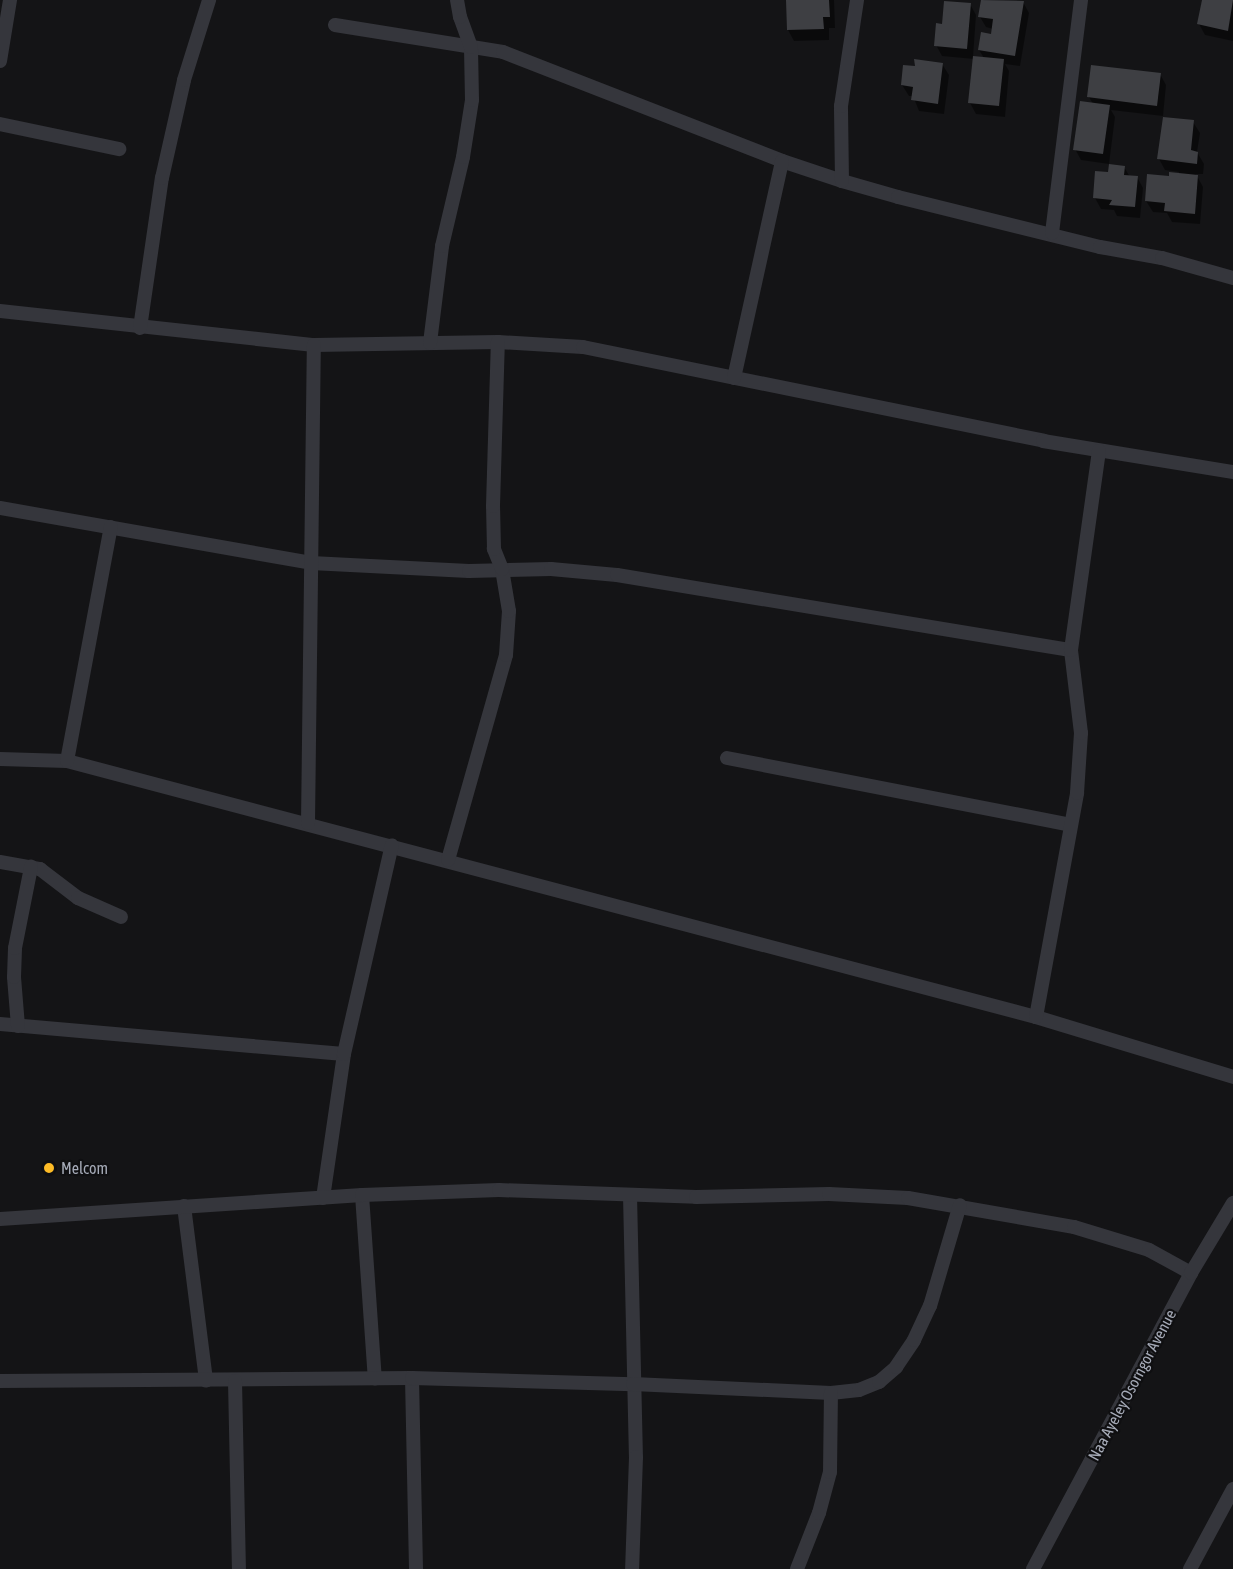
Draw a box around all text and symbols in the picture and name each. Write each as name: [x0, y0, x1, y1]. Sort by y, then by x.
place label: Melcom: [61, 1158, 108, 1178]
marker: Melcom: [42, 1161, 56, 1175]
street label: Naa Ayeley Osorngor Avenue: [1084, 1306, 1180, 1464]

